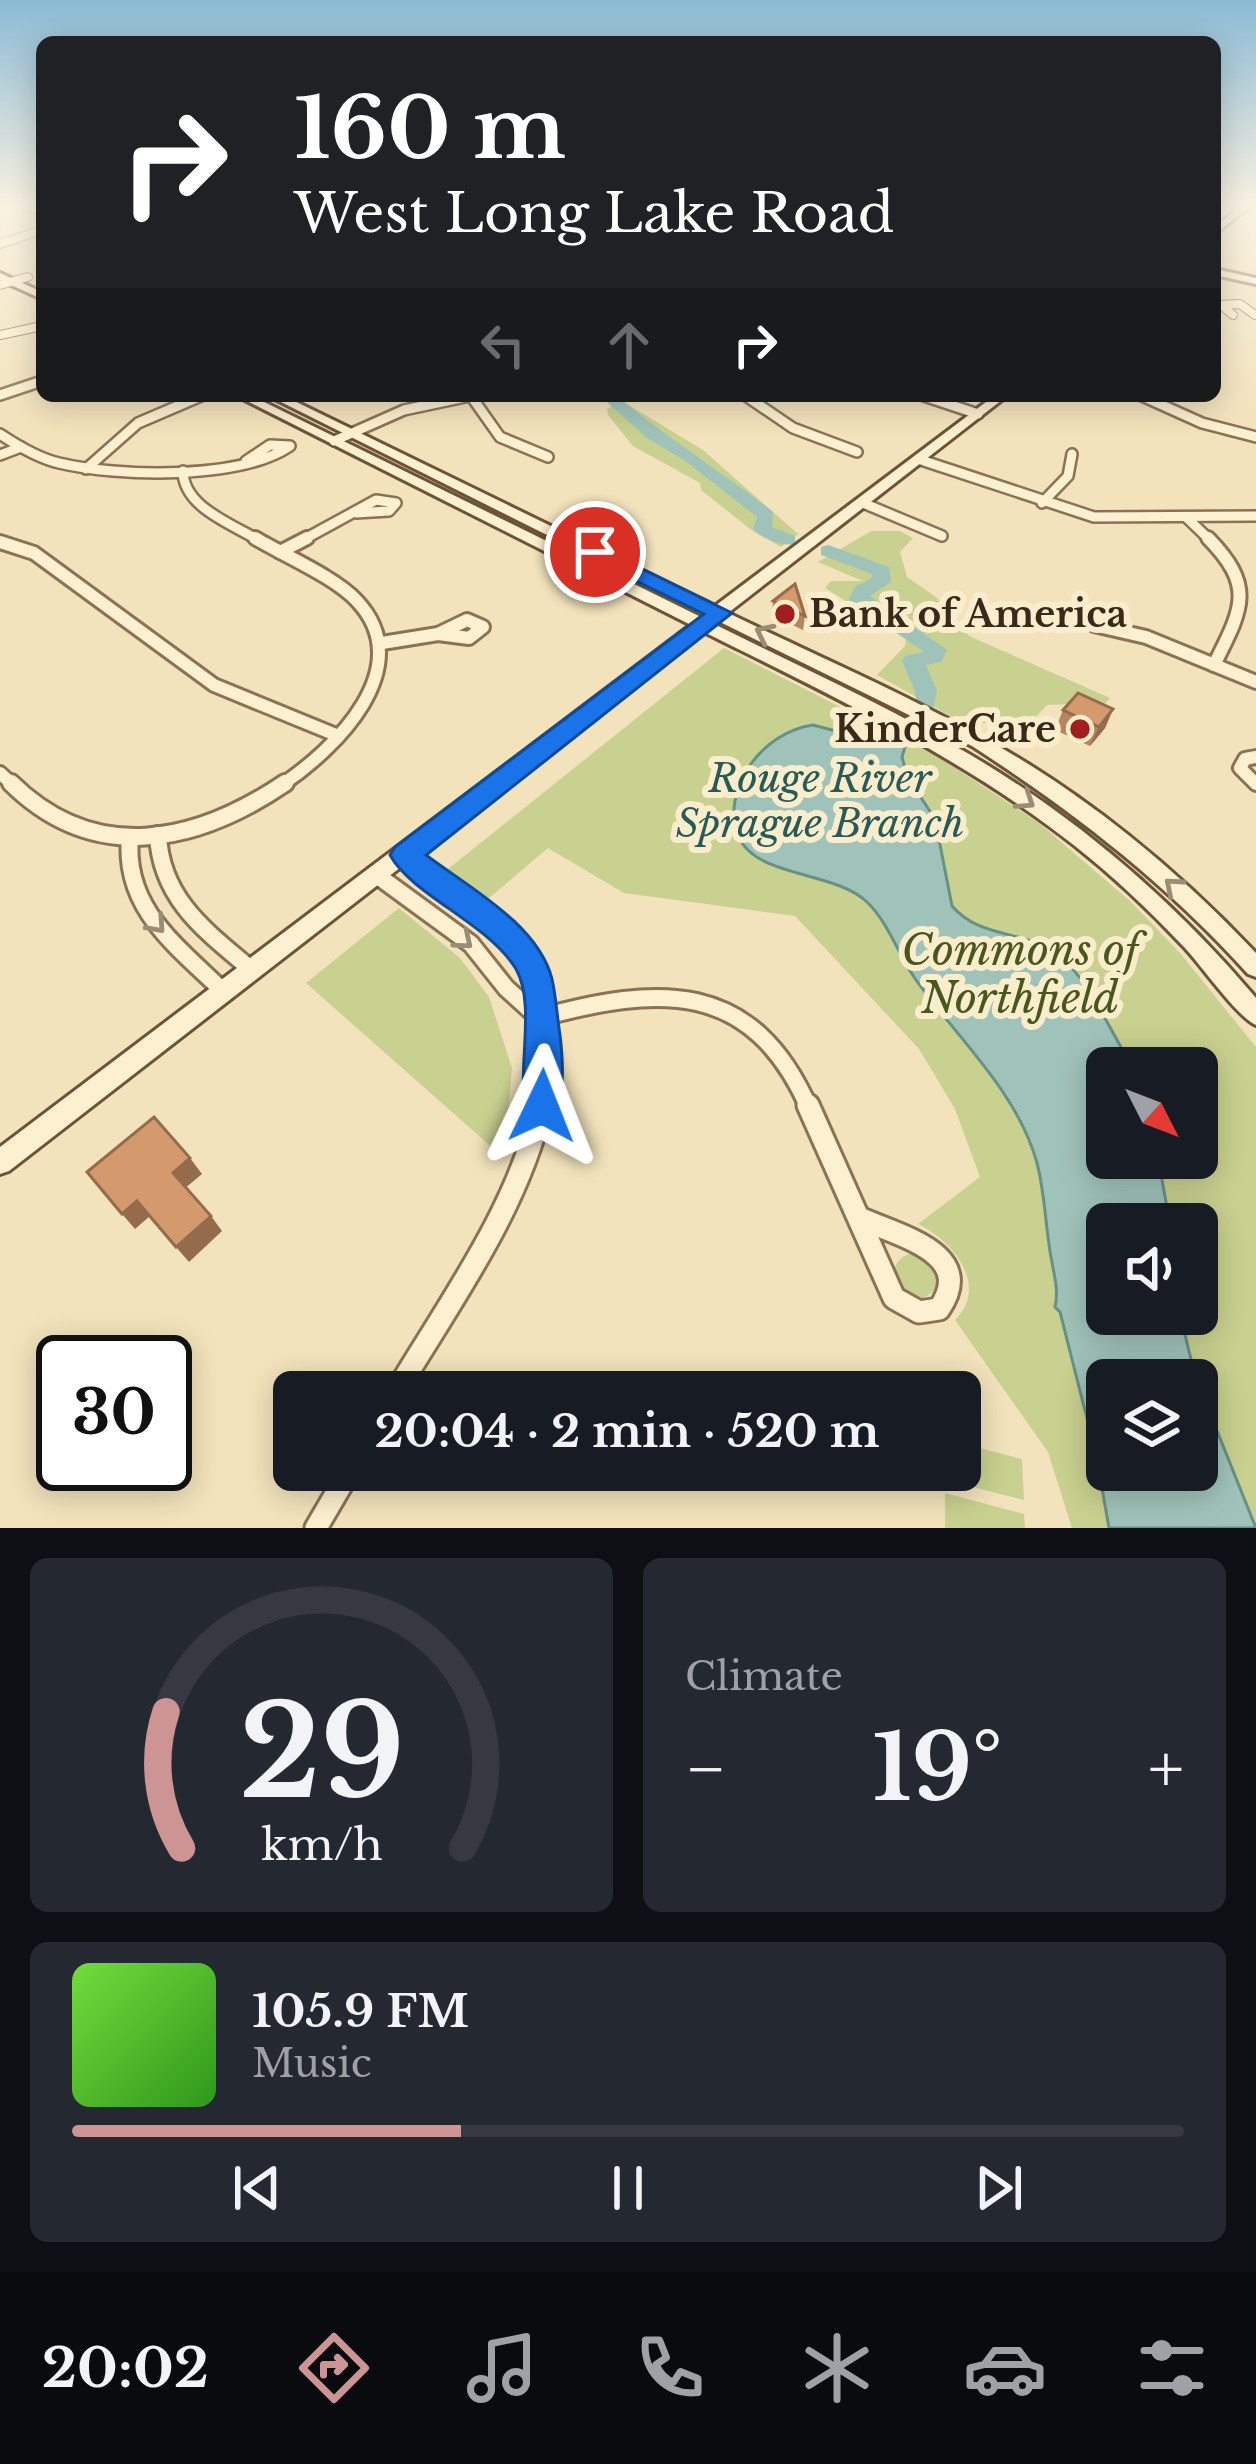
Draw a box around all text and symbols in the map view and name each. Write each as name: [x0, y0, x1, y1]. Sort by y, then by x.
text: 160 m: [294, 77, 566, 181]
icon: right: [96, 84, 252, 240]
text: West Long Lake Road: [294, 180, 894, 247]
icon: left: [470, 312, 536, 378]
icon: ahead: [596, 312, 662, 378]
icon: right: [722, 312, 788, 378]
pin: [544, 501, 646, 603]
icon: arrive: [562, 519, 628, 585]
place label: Bank of America: [809, 592, 1128, 637]
marker: Bank of America: [772, 601, 798, 627]
one-way arrow: [754, 624, 776, 647]
place label: KinderCare: [834, 707, 1056, 752]
marker: KinderCare: [1067, 716, 1093, 742]
water label: Rouge River Sprague Branch: [676, 754, 964, 848]
one-way arrow: [1012, 787, 1034, 809]
one-way arrow: [1165, 879, 1187, 900]
one-way arrow: [143, 911, 164, 932]
park label: Commons of Northfield: [901, 924, 1147, 1024]
one-way arrow: [451, 926, 473, 948]
position arrow: [479, 1043, 605, 1169]
north arrow: [1086, 1047, 1218, 1179]
map controls: [1086, 1047, 1218, 1491]
button: sound: [1086, 1203, 1218, 1335]
speed limit sign: 30: [36, 1335, 192, 1491]
button: layers: [1086, 1359, 1218, 1491]
text: 20:04 · 2 min · 520 m: [375, 1403, 879, 1459]
text: Climate: [685, 1652, 843, 1701]
text: 29: [239, 1676, 404, 1831]
text: 19°: [872, 1713, 1002, 1824]
text: −: [685, 1728, 727, 1810]
text: +: [1148, 1728, 1184, 1810]
text: km/h: [261, 1818, 382, 1872]
text: 105.9 FM: [252, 1983, 469, 2039]
text: Music: [252, 2039, 372, 2088]
icon: previous: [224, 2155, 290, 2221]
icon: pause: [595, 2155, 661, 2221]
icon: next: [966, 2155, 1032, 2221]
icon: directions: [292, 2326, 376, 2410]
icon: music: [460, 2326, 544, 2410]
icon: phone: [628, 2326, 712, 2410]
icon: climate: [795, 2326, 879, 2410]
icon: car: [963, 2326, 1047, 2410]
icon: filters: [1130, 2326, 1214, 2410]
text: 20:02: [42, 2335, 209, 2402]

